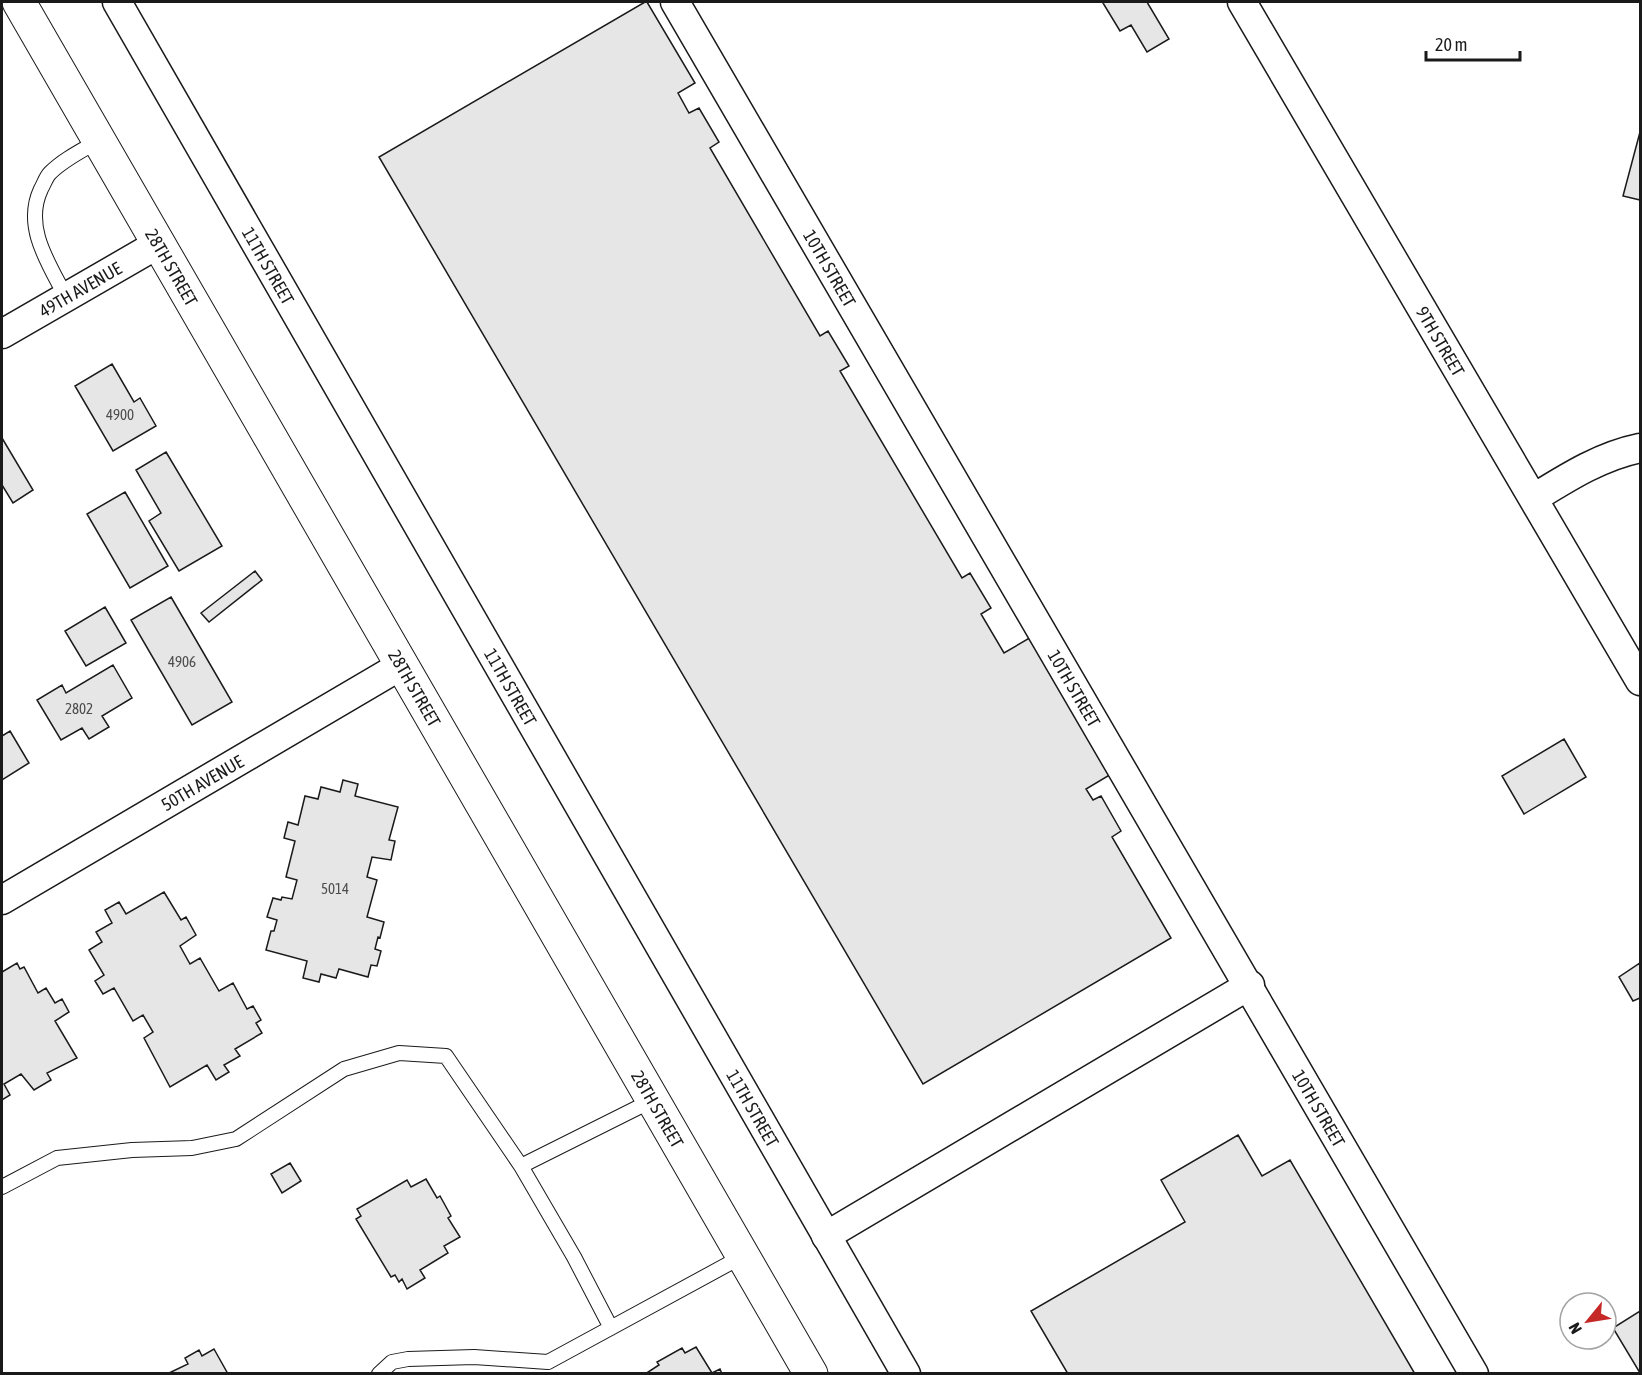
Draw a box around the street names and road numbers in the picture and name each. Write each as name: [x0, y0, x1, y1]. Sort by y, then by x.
street label: 11TH STREET: [238, 223, 299, 308]
street label: 28TH STREET: [142, 225, 202, 309]
street label: 10TH STREET: [799, 226, 861, 310]
street label: 49TH AVENUE: [35, 257, 125, 321]
street label: 9TH STREET: [1412, 303, 1469, 380]
street label: 11TH STREET: [480, 645, 541, 729]
street label: 28TH STREET: [384, 646, 445, 730]
street label: 10TH STREET: [1044, 646, 1105, 730]
street label: 50TH AVENUE: [157, 750, 247, 815]
street label: 11TH STREET: [723, 1066, 784, 1151]
street label: 10TH STREET: [1289, 1066, 1350, 1150]
street label: 28TH STREET: [627, 1067, 688, 1151]

